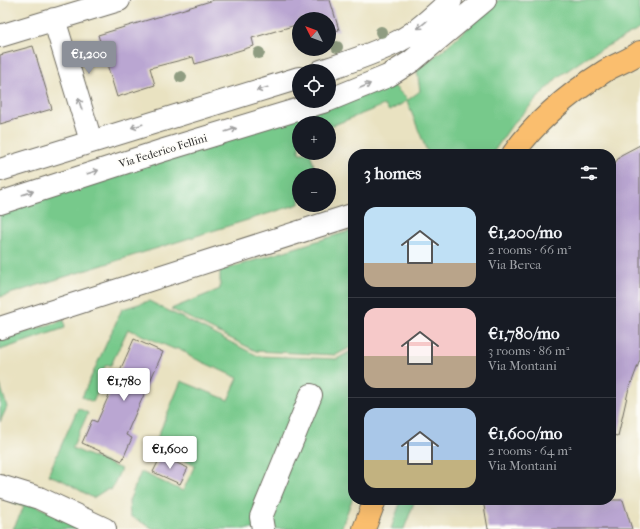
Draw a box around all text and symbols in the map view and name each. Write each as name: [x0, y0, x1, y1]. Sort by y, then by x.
north arrow: [292, 12, 336, 56]
map controls: [292, 12, 336, 212]
one-way arrow: [416, 21, 427, 30]
pin: €1,200: [56, 41, 122, 75]
text: €1,200: [71, 46, 107, 61]
button: locate: [292, 64, 336, 108]
one-way arrow: [359, 81, 371, 89]
one-way arrow: [255, 86, 268, 93]
one-way arrow: [76, 97, 83, 110]
button: +: [292, 116, 336, 160]
one-way arrow: [132, 123, 144, 131]
one-way arrow: [224, 126, 237, 133]
street label: Via Federico Fellini: [116, 131, 209, 171]
icon: filters: [578, 162, 600, 184]
text: 3 homes: [364, 163, 421, 183]
one-way arrow: [87, 168, 99, 176]
button: −: [292, 168, 336, 212]
one-way arrow: [22, 189, 34, 197]
text: €1,200/mo: [488, 222, 562, 242]
icon: home: [396, 223, 444, 271]
text: 2 rooms · 66 m²: [488, 242, 571, 257]
text: Via Berca: [488, 257, 541, 272]
text: €1,780/mo: [488, 323, 560, 343]
icon: home: [396, 324, 444, 372]
text: 3 rooms · 86 m²: [488, 343, 569, 358]
text: Via Montani: [488, 358, 557, 373]
pin: €1,780: [91, 368, 157, 402]
text: €1,780: [107, 373, 141, 388]
text: €1,600/mo: [488, 423, 562, 443]
icon: home: [396, 424, 444, 472]
pin: €1,600: [137, 436, 203, 470]
text: €1,600: [152, 441, 188, 456]
text: 2 rooms · 64 m²: [488, 443, 572, 458]
text: Via Montani: [488, 458, 557, 473]

